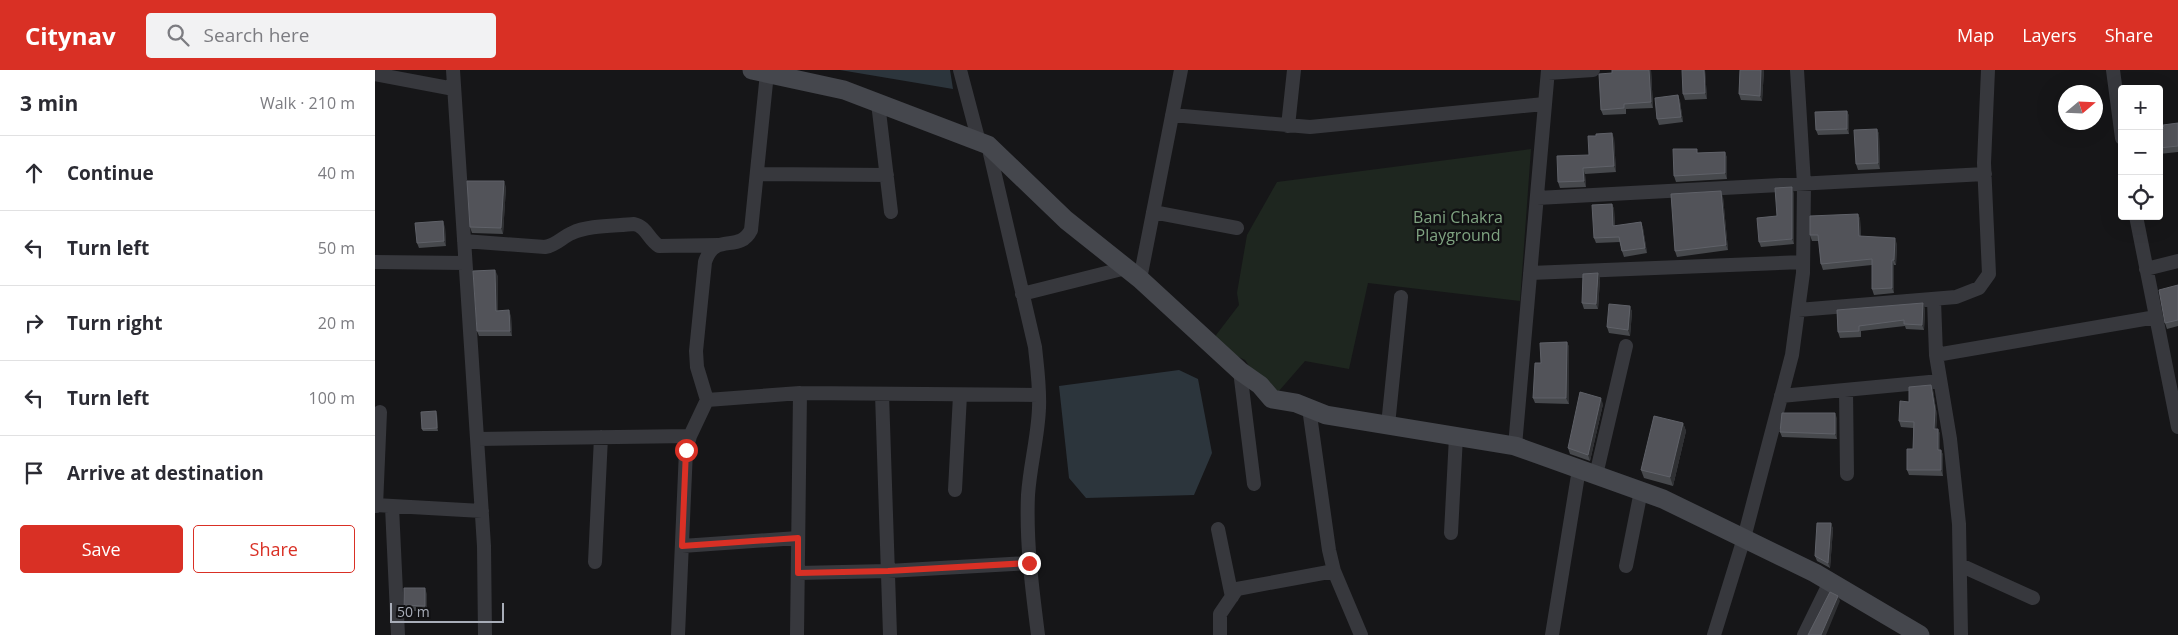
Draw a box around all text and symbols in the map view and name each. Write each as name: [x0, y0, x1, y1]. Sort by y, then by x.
search box: [146, 13, 496, 58]
text: Citynav: [25, 19, 116, 52]
icon: search: [164, 21, 192, 49]
text: Search here: [204, 22, 309, 48]
text: Map: [1957, 23, 1994, 47]
text: Layers: [2022, 23, 2077, 47]
text: Share: [2105, 23, 2153, 47]
north arrow: [2058, 85, 2103, 130]
map controls: [2118, 85, 2163, 220]
button: +: [2118, 85, 2163, 130]
text: 3 min: [20, 89, 78, 117]
text: Walk · 210 m: [260, 92, 355, 114]
button: −: [2118, 130, 2163, 175]
icon: ahead: [20, 159, 48, 187]
text: Continue: [67, 160, 154, 186]
text: 40 m: [318, 162, 355, 184]
button: locate: [2118, 175, 2163, 220]
park label: Bani Chakra Playground: [1413, 206, 1503, 246]
icon: left: [20, 234, 48, 262]
text: Turn left: [67, 235, 149, 261]
text: 50 m: [318, 237, 355, 259]
icon: right: [20, 309, 48, 337]
text: Turn right: [67, 310, 162, 336]
text: 20 m: [318, 312, 355, 334]
icon: left: [20, 384, 48, 412]
text: Turn left: [67, 385, 149, 411]
text: 100 m: [309, 387, 355, 409]
route start: [675, 439, 698, 462]
icon: arrive: [20, 459, 48, 487]
text: Arrive at destination: [67, 460, 264, 486]
button: Save: [20, 525, 183, 573]
button: Share: [193, 525, 355, 573]
route end: [1018, 552, 1041, 575]
scale bar: [390, 600, 504, 623]
text: 50 m: [397, 602, 430, 621]

